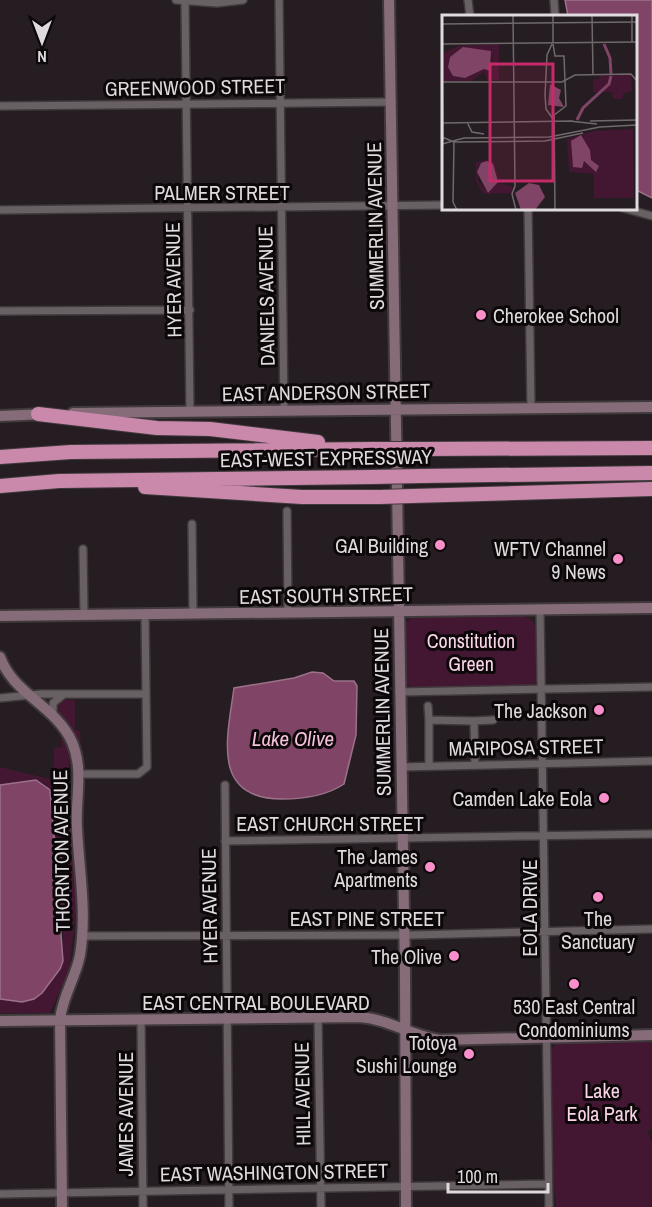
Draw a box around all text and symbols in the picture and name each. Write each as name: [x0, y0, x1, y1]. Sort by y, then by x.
north arrow: [12, 12, 72, 72]
inset map: [442, 15, 637, 210]
text: N: [37, 46, 47, 68]
street label: GREENWOOD STREET: [105, 72, 285, 102]
street label: SUMMERLIN AVENUE: [360, 142, 390, 310]
street label: PALMER STREET: [154, 179, 290, 206]
street label: HYER AVENUE: [158, 222, 188, 338]
street label: DANIELS AVENUE: [251, 226, 281, 366]
place label: Cherokee School: [493, 302, 619, 329]
marker: Cherokee School: [474, 308, 488, 322]
street label: EAST ANDERSON STREET: [222, 377, 430, 407]
street label: EAST-WEST EXPRESSWAY: [220, 443, 432, 473]
place label: GAI Building: [335, 532, 428, 559]
place label: WFTV Channel 9 News: [494, 535, 606, 585]
marker: GAI Building: [433, 538, 447, 552]
marker: WFTV Channel 9 News: [611, 552, 625, 566]
street label: EAST SOUTH STREET: [239, 580, 413, 610]
park label: Constitution Green: [427, 627, 515, 677]
street label: SUMMERLIN AVENUE: [367, 628, 397, 796]
place label: The Jackson: [494, 697, 587, 724]
marker: The Jackson: [592, 703, 606, 717]
water label: Lake Olive: [252, 724, 334, 753]
street label: MARIPOSA STREET: [448, 732, 604, 762]
street label: THORNTON AVENUE: [46, 770, 76, 932]
place label: Camden Lake Eola: [453, 785, 592, 812]
marker: Camden Lake Eola: [597, 791, 611, 805]
street label: EAST CHURCH STREET: [236, 810, 424, 837]
place label: The James Apartments: [333, 843, 418, 893]
street label: HYER AVENUE: [194, 848, 224, 964]
street label: EOLA DRIVE: [516, 859, 543, 957]
marker: The James Apartments: [423, 860, 437, 874]
marker: The Sanctuary: [591, 890, 605, 904]
street label: EAST PINE STREET: [290, 905, 444, 932]
place label: The Sanctuary: [561, 905, 636, 955]
place label: The Olive: [371, 943, 442, 970]
marker: The Olive: [447, 949, 461, 963]
marker: 530 East Central Condominiums: [567, 977, 581, 991]
street label: EAST CENTRAL BOULEVARD: [142, 989, 370, 1016]
place label: 530 East Central Condominiums: [513, 993, 635, 1043]
place label: Totoya Sushi Lounge: [356, 1029, 457, 1079]
street label: HILL AVENUE: [288, 1042, 316, 1146]
marker: Totoya Sushi Lounge: [462, 1047, 476, 1061]
street label: JAMES AVENUE: [112, 1052, 139, 1176]
park label: Lake Eola Park: [566, 1077, 638, 1127]
scale bar: [448, 1156, 548, 1194]
street label: EAST WASHINGTON STREET: [160, 1157, 388, 1187]
text: 100 m: [457, 1164, 498, 1189]

